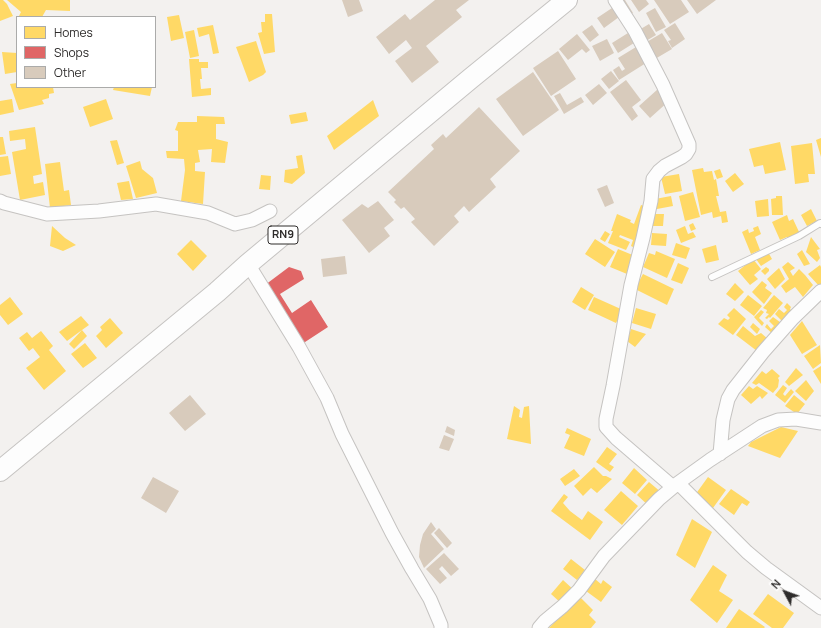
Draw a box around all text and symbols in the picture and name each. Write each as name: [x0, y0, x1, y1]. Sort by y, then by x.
legend: [16, 16, 156, 88]
text: Homes: [54, 24, 93, 41]
text: Shops: [54, 44, 89, 61]
text: Other: [54, 64, 86, 81]
road number: RN9: [268, 226, 298, 244]
north arrow: [765, 572, 805, 612]
text: N: [767, 576, 784, 592]

